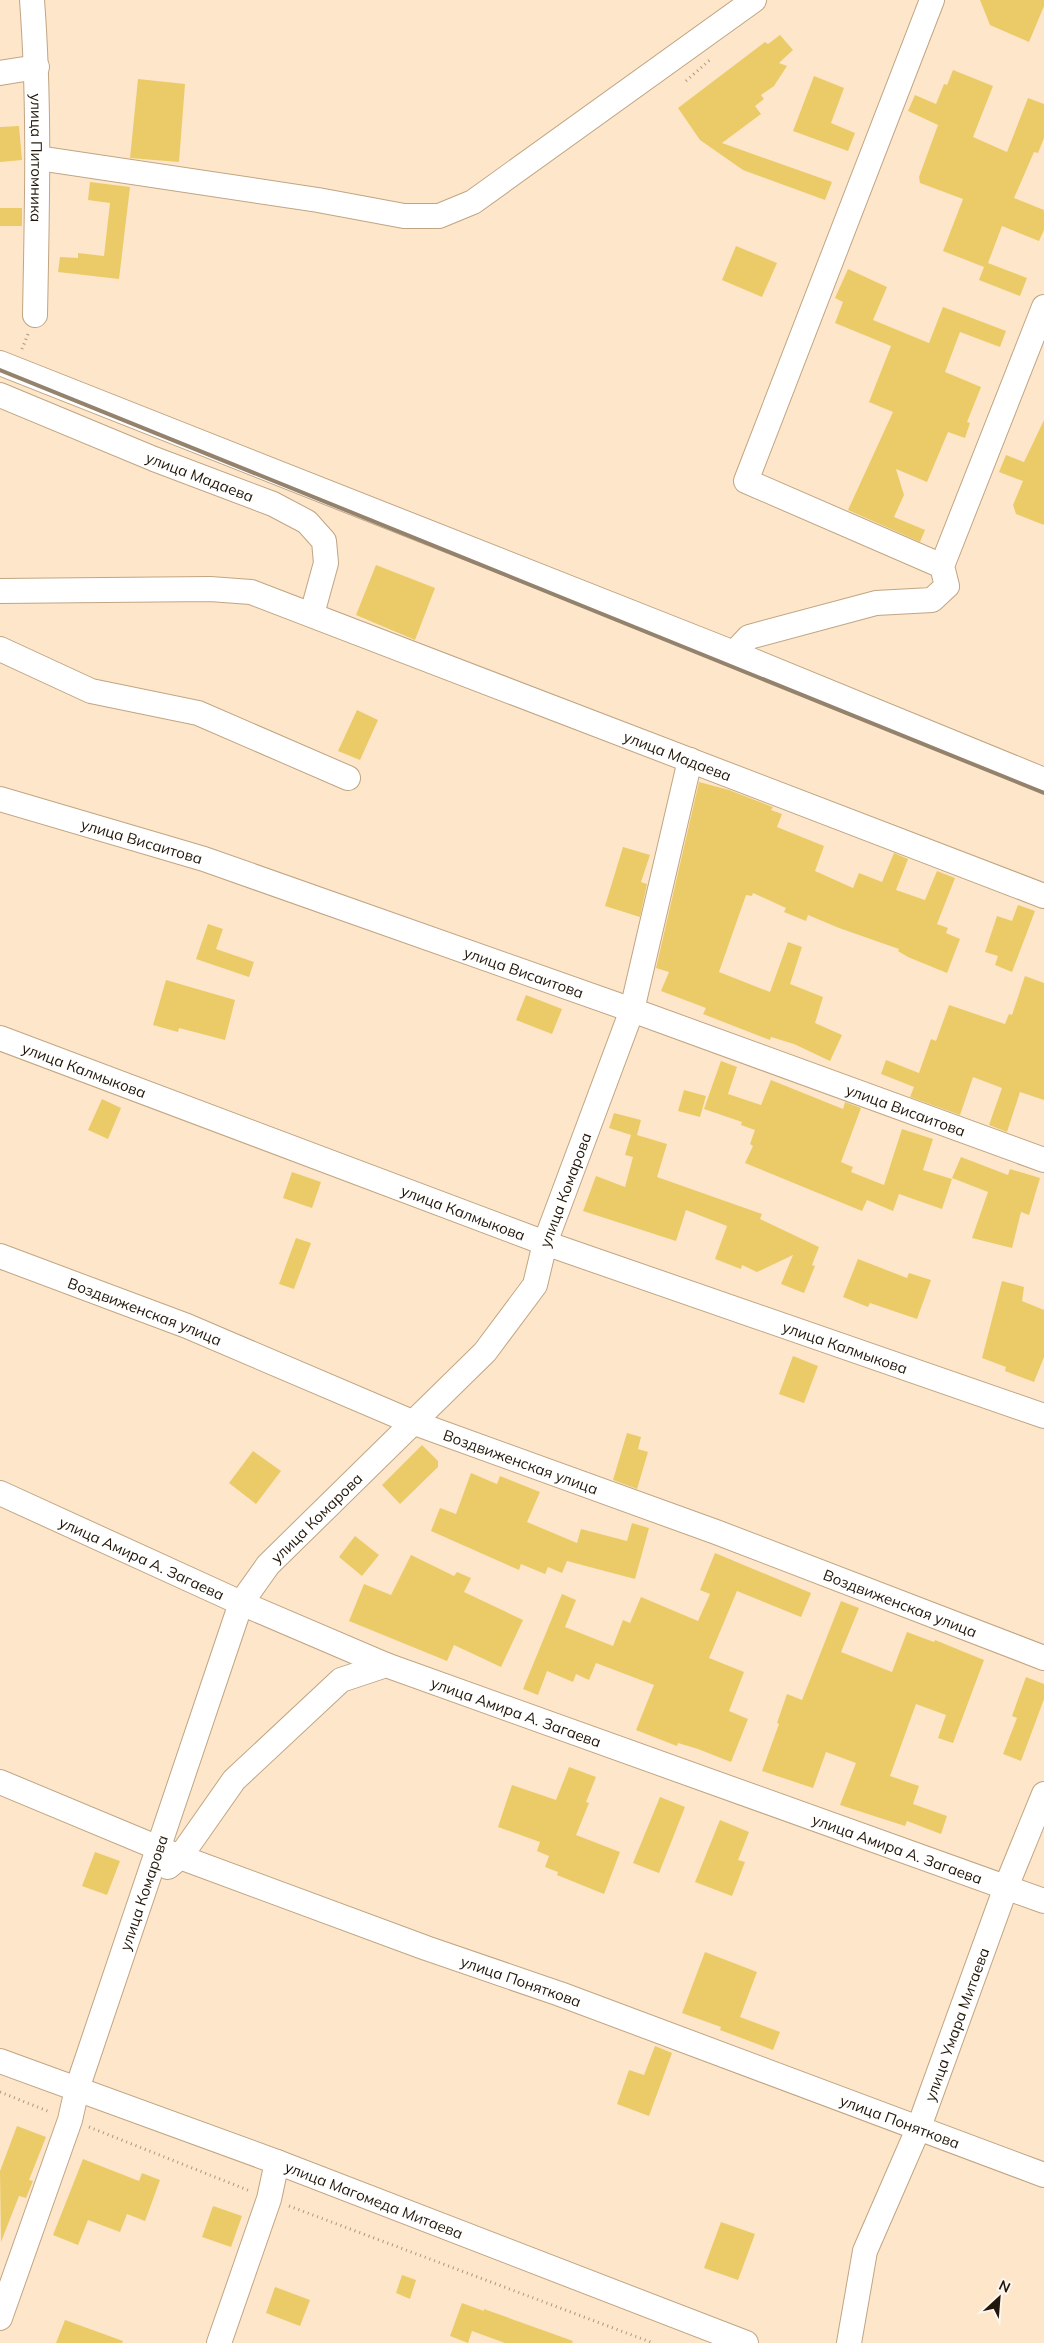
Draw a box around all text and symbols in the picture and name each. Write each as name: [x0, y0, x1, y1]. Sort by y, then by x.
street label: улица Питомника: [27, 93, 47, 222]
street label: улица Мадаева: [143, 447, 257, 505]
street label: улица Мадаева: [621, 726, 734, 785]
street label: улица Висаитова: [79, 814, 205, 868]
street label: улица Висаитова: [462, 942, 586, 1002]
street label: улица Калмыкова: [20, 1038, 149, 1102]
street label: улица Висаитова: [844, 1079, 968, 1140]
street label: улица Комарова: [535, 1130, 595, 1250]
street label: улица Калмыкова: [399, 1180, 528, 1244]
street label: Воздвиженская улица: [65, 1273, 225, 1349]
street label: улица Калмыкова: [780, 1317, 910, 1378]
street label: Воздвиженская улица: [441, 1425, 601, 1498]
street label: улица Комарова: [267, 1468, 366, 1567]
street label: улица Амира А. Загаева: [56, 1512, 227, 1604]
street label: Воздвиженская улица: [821, 1565, 980, 1641]
street label: улица Амира А. Загаева: [429, 1673, 604, 1751]
street label: улица Амира А. Загаева: [810, 1809, 985, 1888]
street label: улица Комарова: [115, 1832, 172, 1953]
street label: улица Умара Митаева: [920, 1945, 993, 2104]
street label: улица Поняткова: [458, 1951, 584, 2011]
street label: улица Поняткова: [838, 2090, 962, 2152]
street label: улица Магомеда Митаева: [282, 2157, 466, 2242]
north arrow: [974, 2273, 1024, 2323]
text: N: [996, 2276, 1013, 2297]

